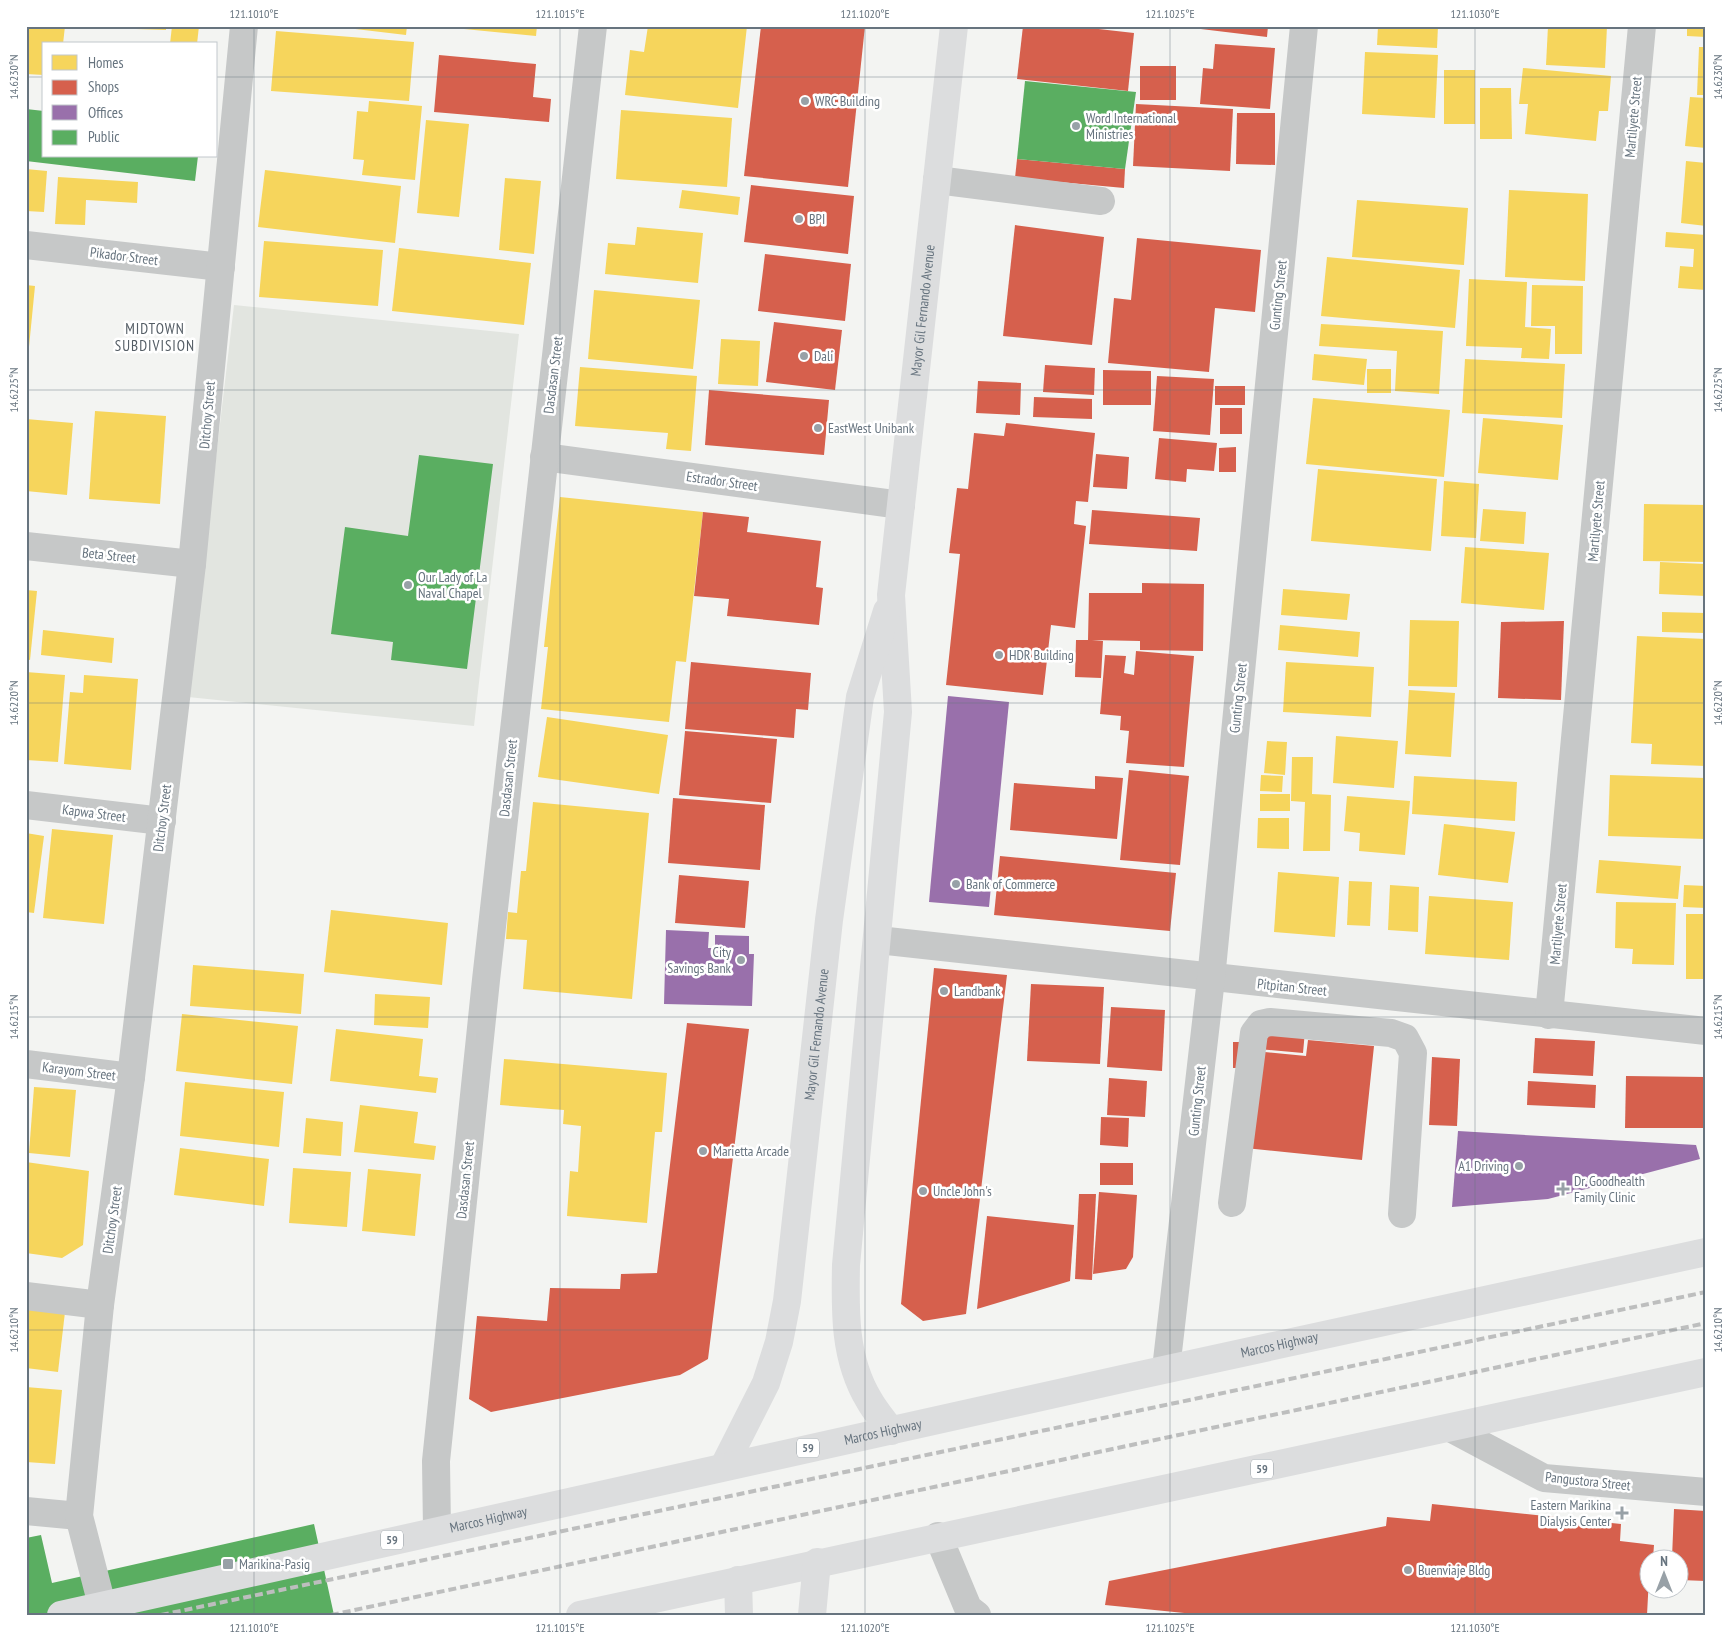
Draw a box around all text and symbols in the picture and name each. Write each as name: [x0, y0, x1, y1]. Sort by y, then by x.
text: 121.1010°E: [229, 6, 279, 21]
text: 121.1015°E: [535, 6, 585, 21]
text: 121.1020°E: [840, 6, 890, 21]
text: 121.1025°E: [1145, 6, 1195, 21]
text: 121.1030°E: [1450, 6, 1500, 21]
legend: [42, 42, 218, 158]
text: Homes: [88, 53, 124, 72]
text: 14.6230°N: [6, 54, 21, 100]
text: 14.6230°N: [1710, 54, 1725, 100]
street label: Martilyete Street: [1620, 76, 1646, 158]
text: Shops: [88, 77, 119, 96]
place label: WRC Building: [815, 92, 880, 110]
marker: WRC Building: [799, 95, 811, 107]
text: Offices: [88, 103, 123, 122]
place label: Word International Ministries: [1086, 109, 1177, 143]
marker: Word International Ministries: [1070, 120, 1082, 132]
text: Public: [88, 127, 120, 146]
place label: BPI: [809, 210, 825, 228]
marker: BPI: [793, 213, 805, 225]
street label: Pikador Street: [89, 243, 159, 269]
street label: Mayor Gil Fernando Avenue: [906, 243, 939, 377]
street label: Gunting Street: [1265, 259, 1291, 331]
district label: MIDTOWN SUBDIVISION: [115, 319, 195, 355]
street label: Dasdasan Street: [539, 335, 567, 415]
place label: Dali: [814, 347, 833, 365]
marker: Dali: [798, 350, 810, 362]
text: 14.6225°N: [6, 367, 21, 413]
text: 14.6225°N: [1710, 367, 1725, 413]
street label: Ditchoy Street: [195, 380, 219, 450]
place label: EastWest Unibank: [828, 419, 915, 437]
marker: EastWest Unibank: [812, 422, 824, 434]
street label: Estrador Street: [685, 467, 759, 495]
street label: Martilyete Street: [1583, 480, 1609, 562]
street label: Beta Street: [81, 543, 137, 567]
place label: Our Lady of La Naval Chapel: [418, 568, 487, 602]
marker: Our Lady of La Naval Chapel: [402, 579, 414, 591]
place label: HDR Building: [1009, 646, 1074, 664]
marker: HDR Building: [993, 649, 1005, 661]
street label: Gunting Street: [1225, 662, 1251, 734]
text: 14.6220°N: [6, 680, 21, 726]
text: 14.6220°N: [1710, 680, 1725, 726]
street label: Dasdasan Street: [495, 738, 521, 818]
street label: Ditchoy Street: [149, 783, 175, 853]
street label: Kapwa Street: [61, 800, 127, 826]
place label: Bank of Commerce: [966, 875, 1056, 893]
marker: Bank of Commerce: [950, 878, 962, 890]
street label: Martilyete Street: [1545, 883, 1571, 965]
place label: City Savings Bank: [667, 943, 732, 977]
marker: City Savings Bank: [735, 954, 747, 966]
street label: Mayor Gil Fernando Avenue: [800, 967, 833, 1101]
street label: Pitpitan Street: [1256, 974, 1328, 1000]
place label: Landbank: [954, 982, 1001, 1000]
marker: Landbank: [938, 985, 950, 997]
text: 14.6215°N: [6, 994, 21, 1040]
text: 14.6215°N: [1710, 994, 1725, 1040]
street label: Karayom Street: [41, 1058, 117, 1084]
street label: Gunting Street: [1184, 1065, 1210, 1137]
street label: Dasdasan Street: [452, 1140, 478, 1220]
place label: Marietta Arcade: [713, 1142, 789, 1160]
marker: Marietta Arcade: [697, 1145, 709, 1157]
place label: A1 Driving: [1458, 1157, 1509, 1175]
marker: A1 Driving: [1513, 1160, 1525, 1172]
place label: Dr. Goodhealth Family Clinic: [1574, 1172, 1645, 1206]
place label: Uncle John's: [933, 1182, 992, 1200]
marker: Dr. Goodhealth Family Clinic: [1556, 1182, 1570, 1196]
street label: Ditchoy Street: [98, 1185, 126, 1255]
marker: Uncle John's: [917, 1185, 929, 1197]
text: 14.6210°N: [6, 1307, 21, 1353]
text: 14.6210°N: [1710, 1307, 1725, 1353]
street label: Marcos Highway: [1239, 1327, 1320, 1362]
street label: Marcos Highway: [842, 1414, 924, 1449]
road number: 59: [797, 1439, 819, 1458]
road number: 59: [1251, 1460, 1273, 1478]
street label: Pangustora Street: [1544, 1468, 1632, 1494]
place label: Eastern Marikina Dialysis Center: [1531, 1496, 1611, 1530]
street label: Marcos Highway: [448, 1502, 530, 1537]
marker: Eastern Marikina Dialysis Center: [1615, 1506, 1629, 1520]
road number: 59: [381, 1530, 403, 1550]
north arrow: [1640, 1548, 1690, 1598]
text: N: [1660, 1552, 1668, 1570]
place label: Marikina-Pasig: [239, 1555, 310, 1573]
marker: Marikina-Pasig: [221, 1557, 235, 1571]
place label: Buenviaje Bldg: [1418, 1561, 1490, 1579]
marker: Buenviaje Bldg: [1402, 1564, 1414, 1576]
text: 121.1010°E: [229, 1620, 279, 1635]
text: 121.1015°E: [535, 1620, 585, 1635]
text: 121.1020°E: [840, 1620, 890, 1635]
text: 121.1025°E: [1145, 1620, 1195, 1635]
text: 121.1030°E: [1450, 1620, 1500, 1635]

